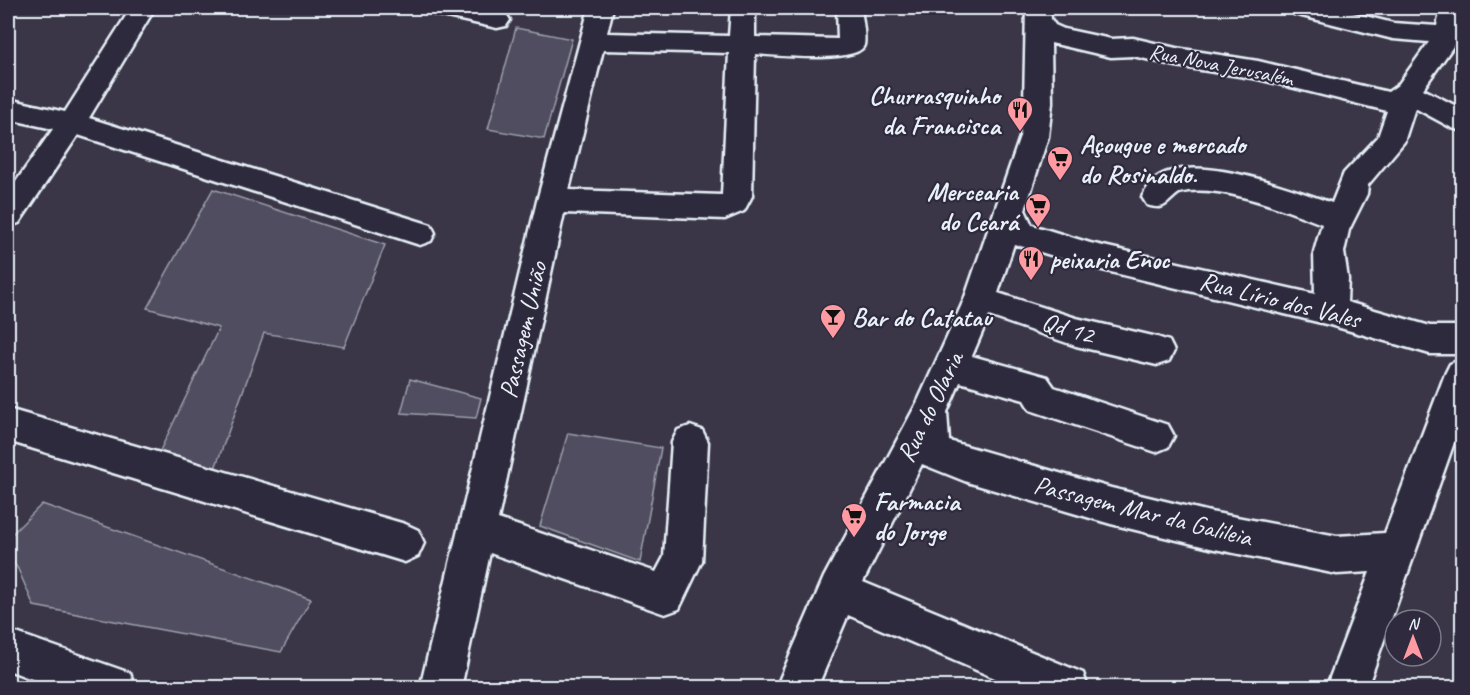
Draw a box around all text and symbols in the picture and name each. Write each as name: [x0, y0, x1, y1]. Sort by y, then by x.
street label: Rua Nova Jerusalém: [1147, 37, 1297, 93]
place label: Churrasquinho da Francisca: [869, 79, 1003, 142]
restaurant icon: Churrasquinho da Francisca: [1005, 95, 1035, 133]
place label: Açougue e mercado do Rosinaldo.: [1080, 128, 1248, 191]
supermarket icon: Açougue e mercado do Rosinaldo.: [1045, 144, 1075, 182]
place label: Mercearia do Ceará: [927, 175, 1021, 238]
supermarket icon: Mercearia do Ceará: [1023, 191, 1053, 229]
place label: peixaria Enoc: [1050, 243, 1171, 276]
restaurant icon: peixaria Enoc: [1016, 244, 1046, 282]
street label: Passagem União: [491, 257, 555, 401]
street label: Rua Lírio dos Vales: [1196, 264, 1366, 336]
place label: Bar do Catatau: [852, 301, 994, 334]
bar icon: Bar do Catatau: [818, 302, 848, 340]
street label: Qd 12: [1038, 304, 1100, 352]
street label: Rua do Olaria: [889, 344, 972, 468]
street label: Passagem Mar da Galileia: [1031, 468, 1257, 554]
place label: Farmacia do Jorge: [874, 485, 962, 548]
supermarket icon: Farmacia do Jorge: [839, 501, 869, 539]
north arrow: [1383, 608, 1443, 668]
text: N: [1408, 614, 1421, 634]

